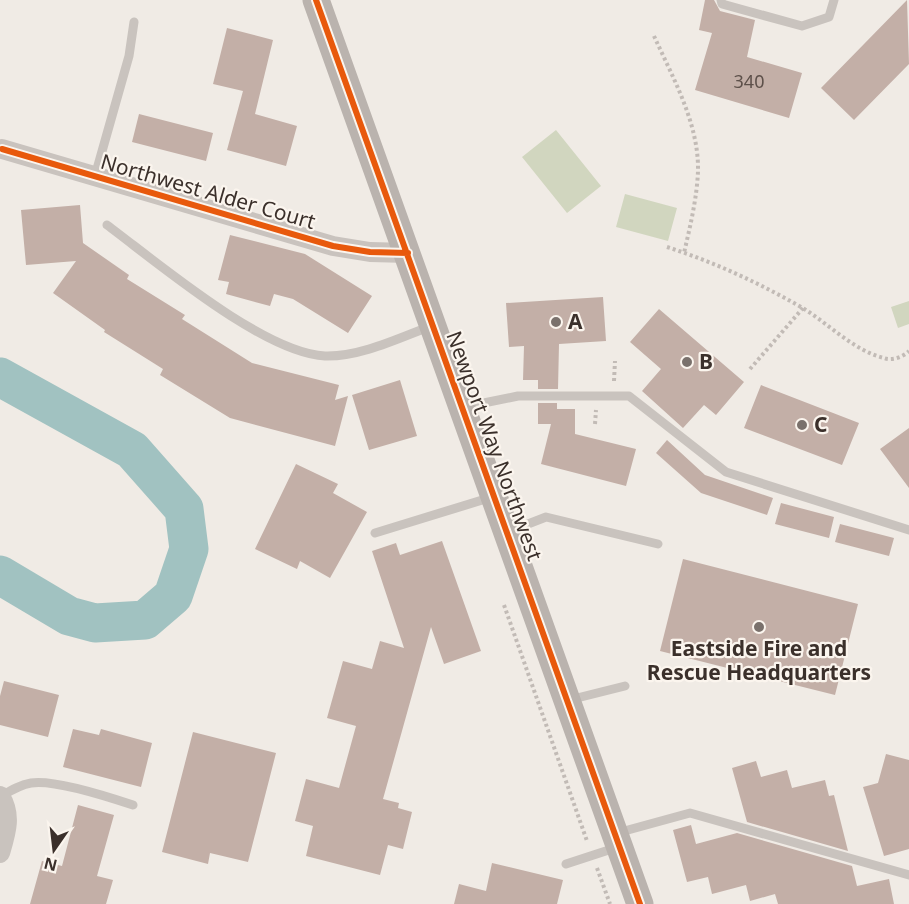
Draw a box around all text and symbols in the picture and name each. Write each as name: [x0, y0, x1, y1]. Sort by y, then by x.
house number: 340: [734, 69, 764, 93]
street label: Northwest Alder Court: [98, 147, 319, 235]
place label: A: [568, 307, 583, 335]
marker: A: [549, 315, 563, 329]
street label: Newport Way Northwest: [440, 327, 550, 565]
place label: B: [699, 347, 713, 375]
marker: B: [680, 355, 694, 369]
place label: C: [814, 410, 827, 438]
marker: C: [795, 418, 809, 432]
marker: Eastside Fire and Rescue Headquarters: [752, 620, 766, 634]
place label: Eastside Fire and Rescue Headquarters: [647, 634, 871, 686]
north arrow: [24, 820, 84, 880]
text: N: [41, 852, 59, 877]

